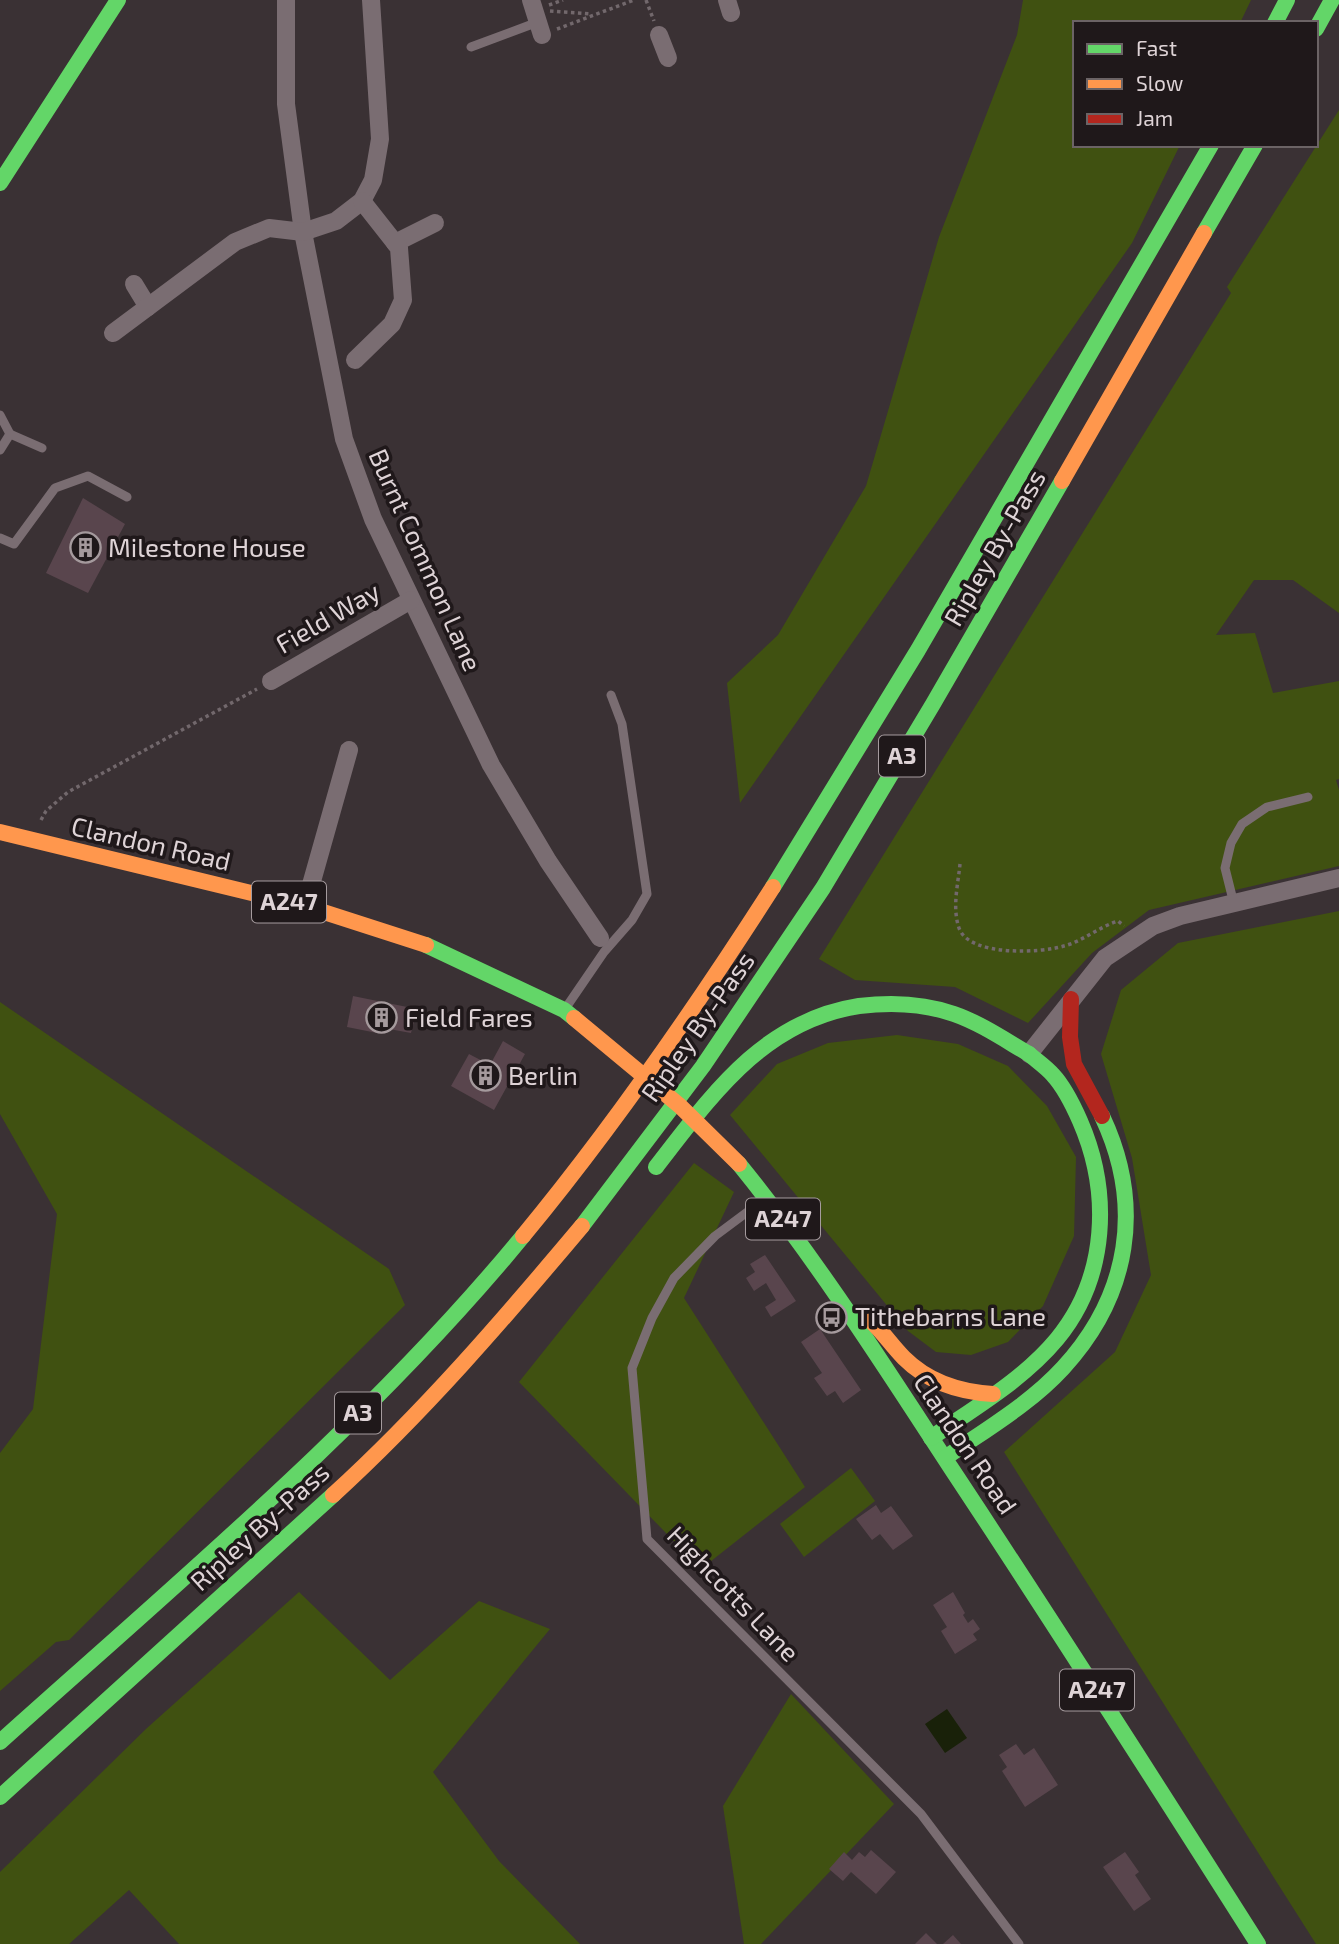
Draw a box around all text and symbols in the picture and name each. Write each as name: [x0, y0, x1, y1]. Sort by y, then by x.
legend: [1073, 21, 1318, 147]
text: Fast: [1136, 35, 1177, 60]
text: Slow: [1136, 70, 1183, 95]
text: Jam: [1136, 105, 1173, 130]
street label: Burnt Common Lane: [363, 444, 489, 675]
street label: Ripley By-Pass: [936, 463, 1051, 631]
building icon: Milestone House: [68, 531, 102, 565]
place label: Milestone House: [108, 531, 306, 562]
street label: Field Way: [270, 574, 385, 659]
road number: A3: [879, 736, 925, 776]
street label: Clandon Road: [69, 809, 234, 876]
road number: A247: [252, 882, 326, 922]
street label: Ripley By-Pass: [634, 945, 760, 1107]
building icon: Field Fares: [365, 1001, 399, 1035]
place label: Field Fares: [405, 1001, 533, 1032]
building icon: Berlin: [468, 1059, 502, 1093]
place label: Berlin: [508, 1059, 578, 1090]
road number: A247: [746, 1198, 820, 1240]
bus stop icon: Tithebarns Lane: [815, 1300, 849, 1334]
place label: Tithebarns Lane: [855, 1300, 1046, 1331]
street label: Clandon Road: [908, 1367, 1024, 1519]
road number: A3: [335, 1392, 381, 1434]
street label: Ripley By-Pass: [183, 1456, 335, 1596]
street label: Highcotts Lane: [662, 1519, 806, 1667]
road number: A247: [1060, 1670, 1134, 1710]

